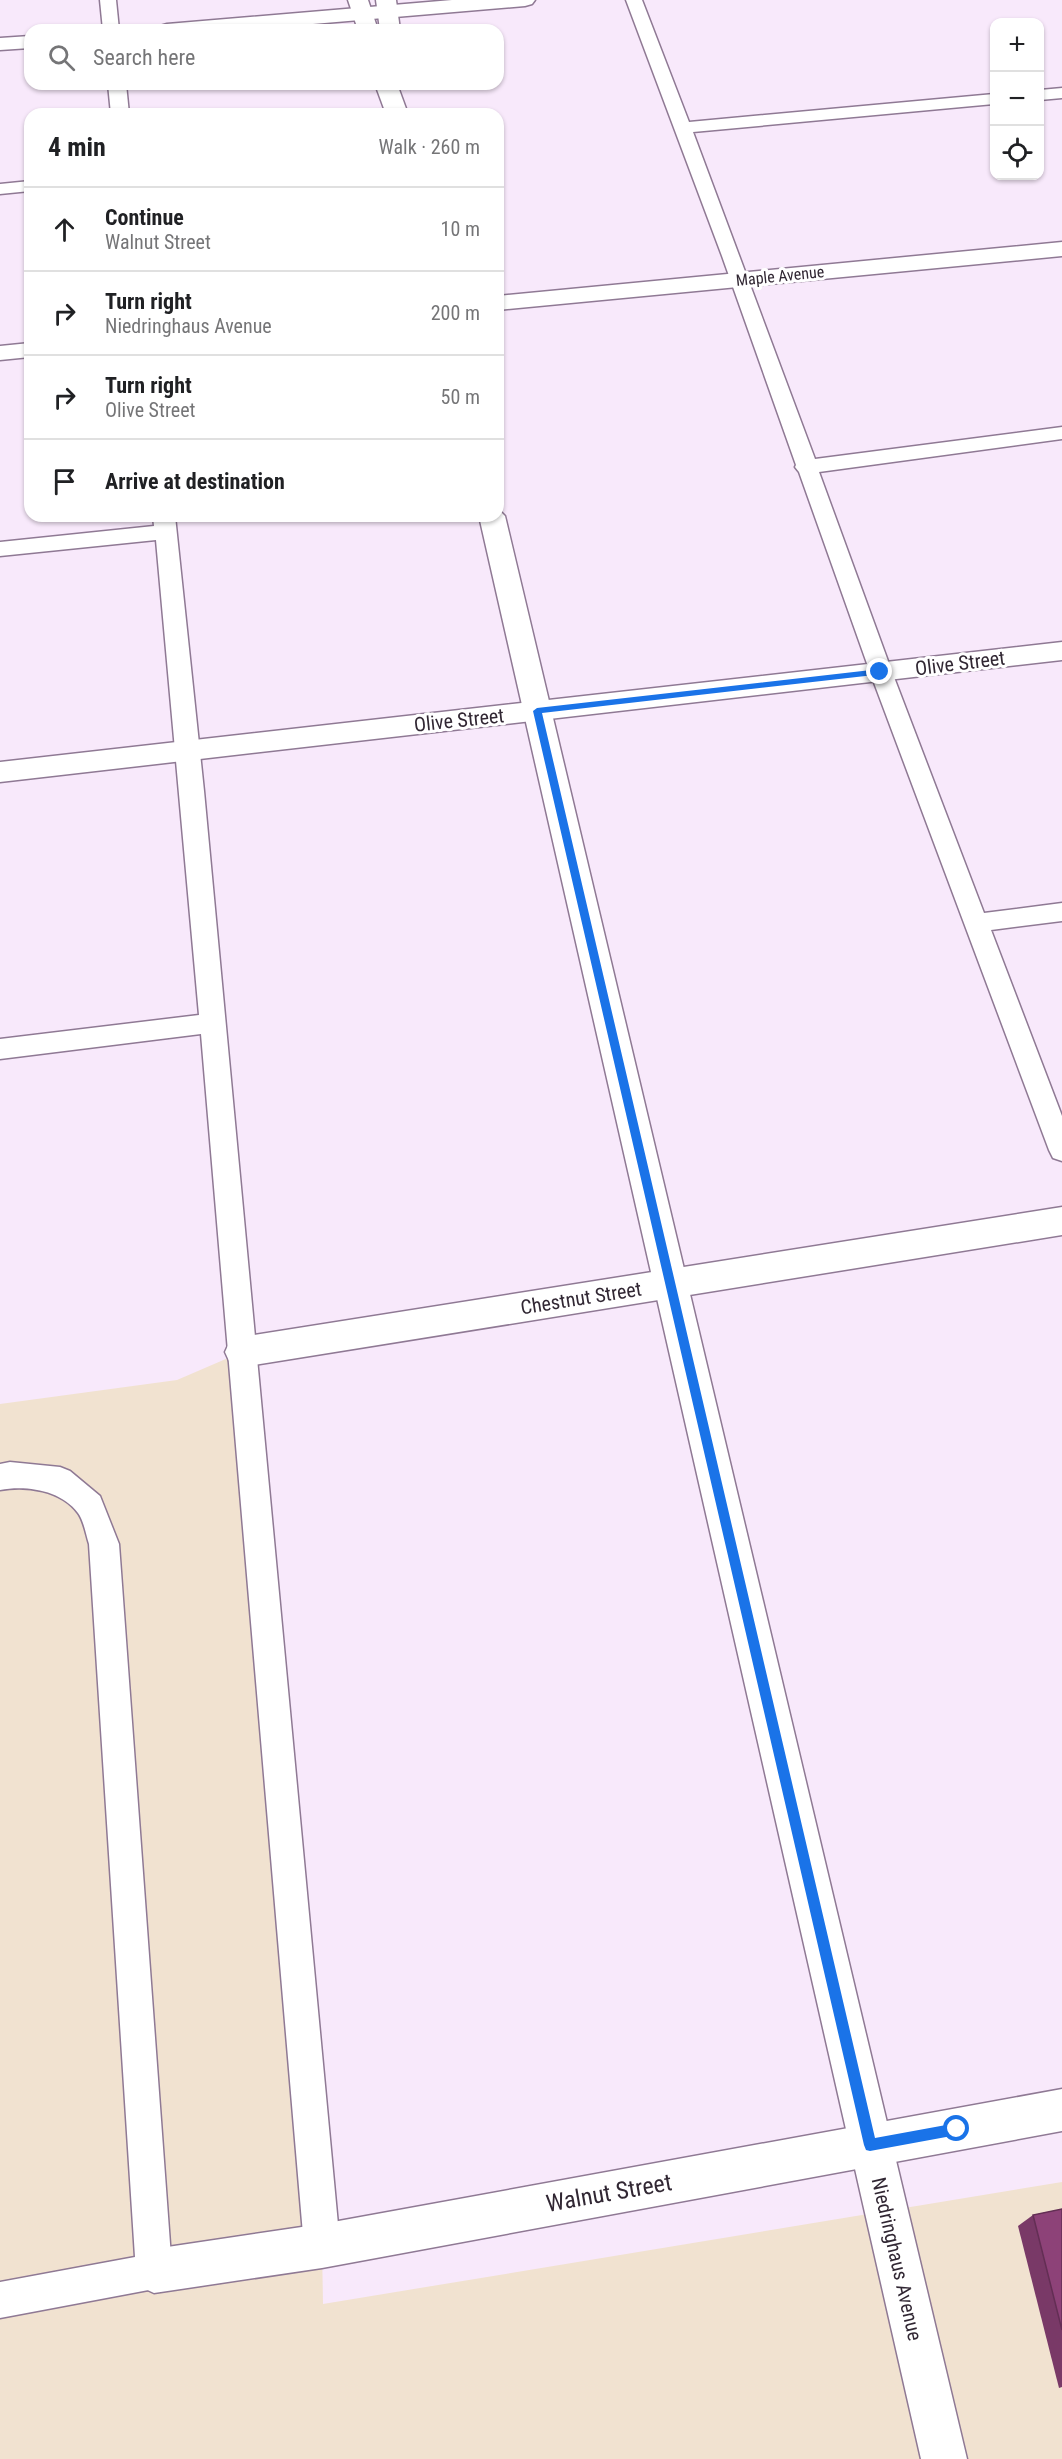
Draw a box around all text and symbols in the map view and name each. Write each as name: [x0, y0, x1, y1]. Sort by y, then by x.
map controls: [990, 18, 1044, 180]
button: +: [990, 18, 1044, 72]
search box: [24, 24, 504, 90]
icon: search: [45, 41, 78, 74]
text: Search here: [93, 45, 195, 70]
button: −: [990, 72, 1044, 126]
button: locate: [990, 126, 1044, 180]
text: 4 min: [48, 132, 106, 162]
text: Walk · 260 m: [379, 135, 480, 159]
text: Continue: [105, 205, 184, 230]
icon: ahead: [48, 213, 81, 246]
text: 10 m: [441, 217, 480, 241]
text: Walnut Street: [105, 230, 211, 254]
street label: Maple Avenue: [735, 262, 825, 290]
text: Turn right: [105, 289, 192, 314]
icon: right: [48, 297, 81, 330]
text: 200 m: [431, 301, 480, 325]
text: Niedringhaus Avenue: [105, 314, 272, 338]
text: Turn right: [105, 373, 192, 398]
icon: right: [48, 381, 81, 414]
text: 50 m: [441, 385, 480, 409]
text: Olive Street: [105, 398, 195, 422]
icon: arrive: [48, 465, 81, 498]
text: Arrive at destination: [105, 469, 285, 494]
street label: Olive Street: [914, 646, 1006, 680]
route end: [866, 658, 892, 684]
street label: Olive Street: [413, 703, 505, 737]
street label: Chestnut Street: [519, 1277, 643, 1319]
route start: [943, 2115, 969, 2141]
street label: Walnut Street: [544, 2168, 674, 2218]
street label: Niedringhaus Avenue: [867, 2175, 927, 2343]

